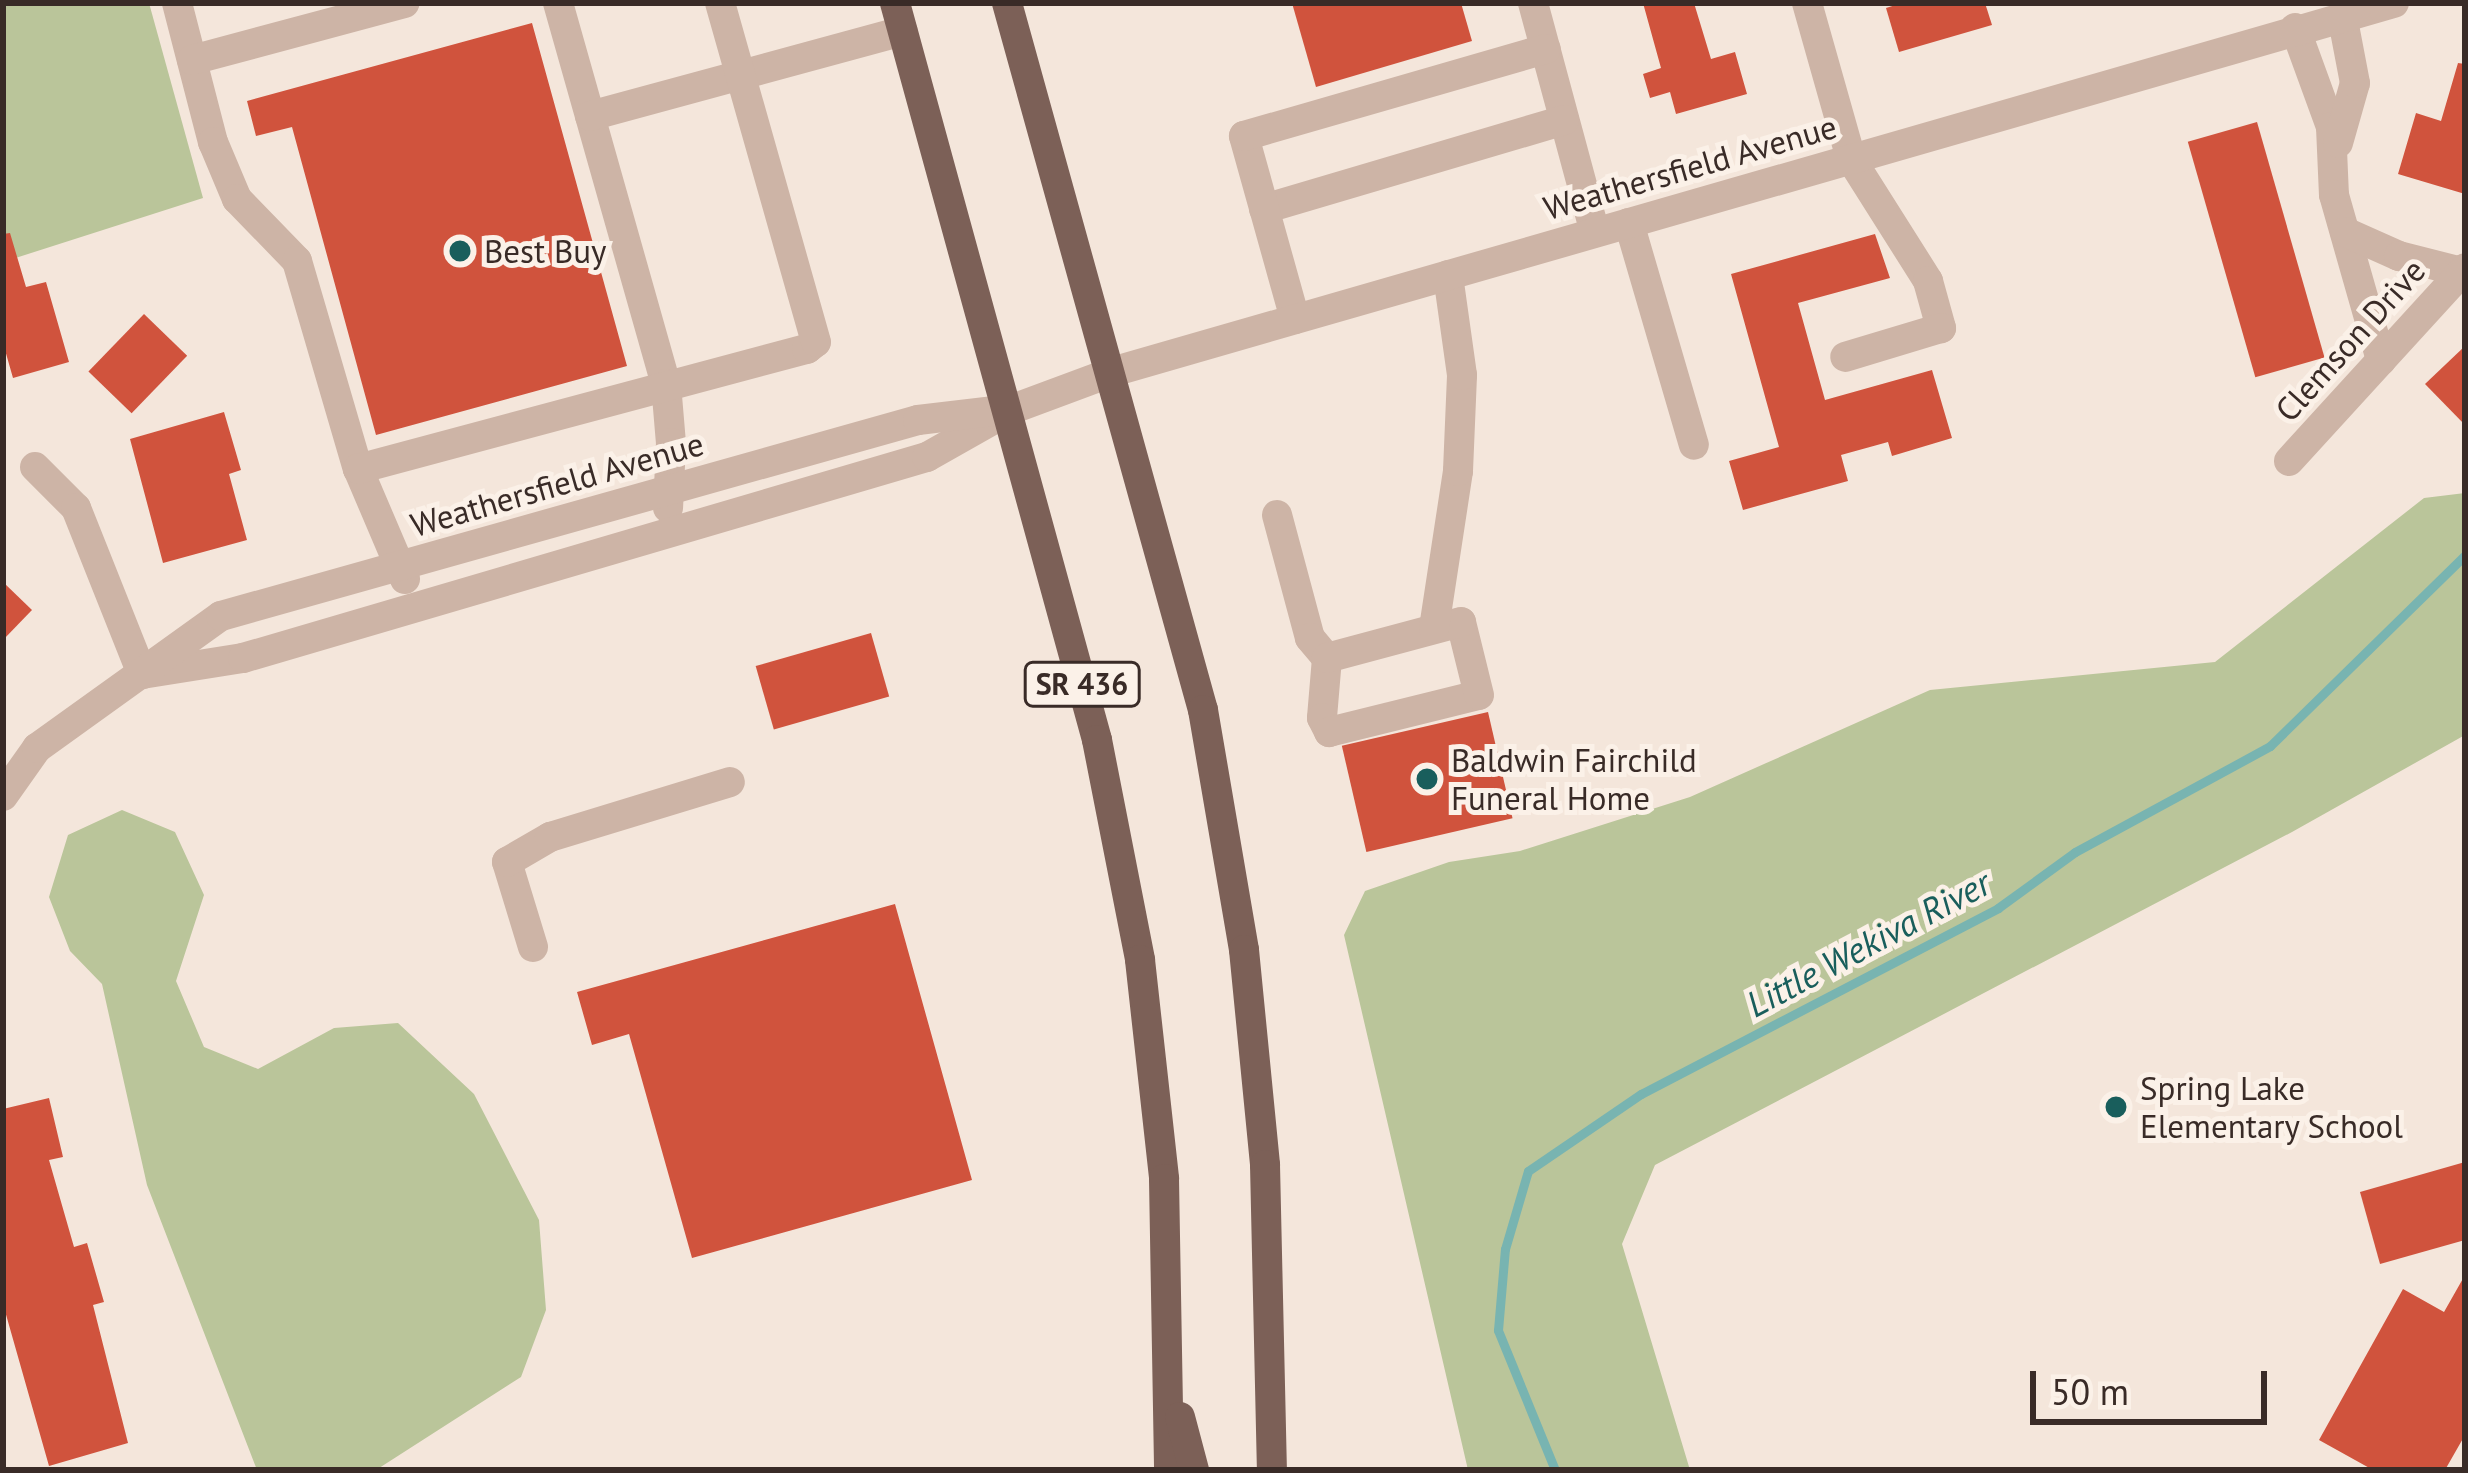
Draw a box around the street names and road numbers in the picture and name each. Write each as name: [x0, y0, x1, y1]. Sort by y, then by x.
street label: Weathersfield Avenue: [1538, 106, 1842, 228]
street label: Clemson Drive: [2267, 251, 2433, 429]
street label: Weathersfield Avenue: [405, 423, 709, 545]
road number: SR 436: [1022, 660, 1142, 708]

